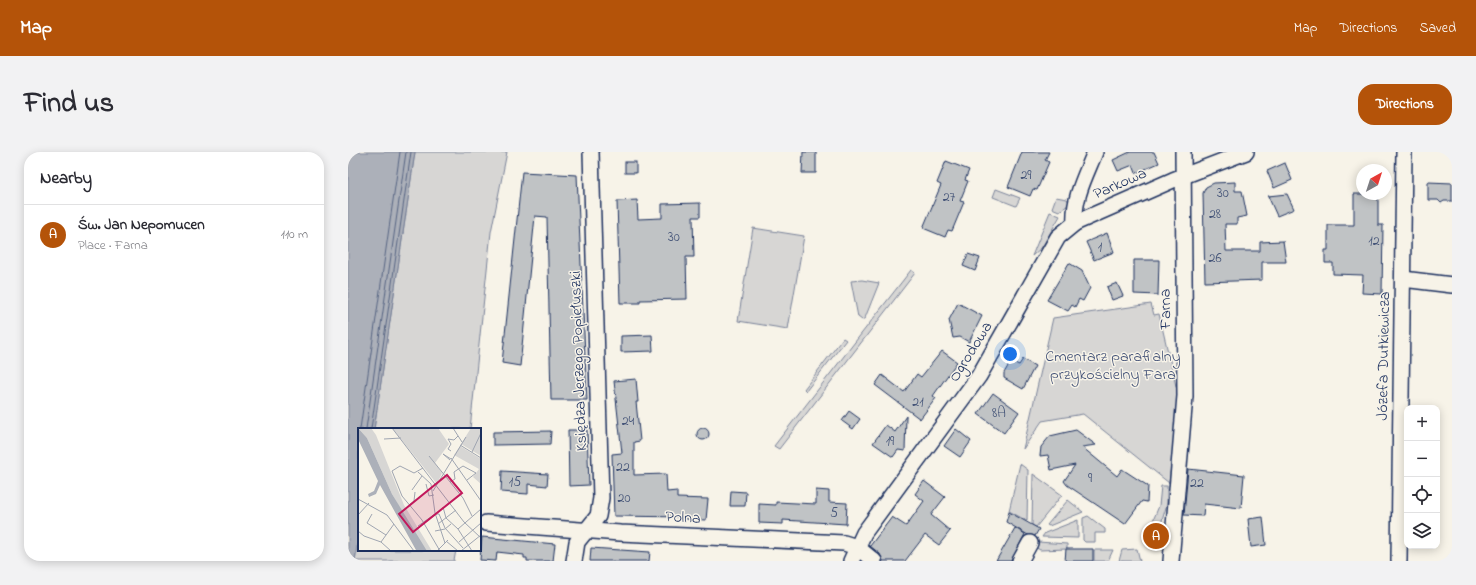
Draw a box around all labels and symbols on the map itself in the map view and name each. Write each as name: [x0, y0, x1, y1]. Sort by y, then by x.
street label: Parkowa: [1089, 162, 1151, 206]
north arrow: [1356, 164, 1392, 200]
house number: 29: [1020, 165, 1032, 186]
house number: 30: [1217, 183, 1229, 204]
house number: 27: [943, 187, 956, 208]
house number: 28: [1209, 204, 1221, 225]
house number: 30: [668, 227, 680, 248]
house number: 12: [1368, 231, 1380, 252]
house number: 1: [1098, 237, 1103, 258]
house number: 26: [1208, 248, 1222, 269]
street label: Księdza Jerzego Popiełuszki: [564, 270, 594, 452]
street label: Farna: [1154, 289, 1178, 330]
street label: Józefa Dutkiewicza: [1371, 291, 1397, 421]
street label: Ogrodowa: [943, 317, 999, 387]
your location: [1000, 344, 1020, 364]
park label: Cmentarz parafialny przykościelny Fara: [1045, 345, 1181, 387]
house number: 21: [912, 392, 924, 413]
house number: 8A: [992, 403, 1006, 424]
house number: 24: [622, 411, 635, 432]
inset map: [358, 428, 481, 551]
house number: 19: [886, 431, 895, 452]
house number: 22: [616, 457, 630, 478]
house number: 9: [1088, 468, 1093, 489]
house number: 15: [509, 472, 521, 493]
house number: 22: [1190, 473, 1204, 494]
house number: 20: [617, 488, 631, 509]
house number: 5: [830, 503, 838, 524]
street label: Polna: [665, 505, 701, 531]
pin: A: [1143, 521, 1169, 551]

